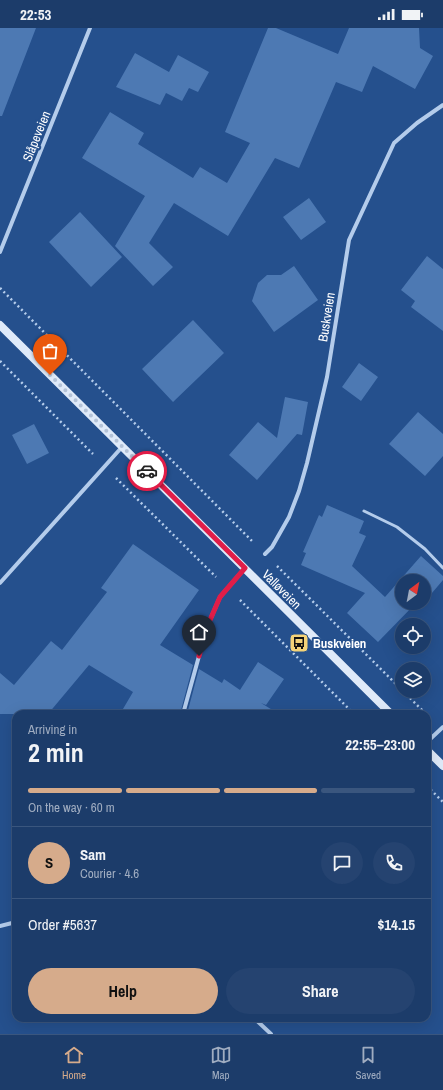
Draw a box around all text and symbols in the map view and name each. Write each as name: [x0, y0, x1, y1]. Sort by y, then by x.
text: 22:53: [20, 4, 51, 25]
street label: Slåpeveien: [19, 108, 54, 164]
street label: Buskveien: [314, 291, 339, 343]
pin: [33, 334, 67, 375]
icon: bag: [39, 340, 61, 362]
courier: [127, 451, 167, 491]
icon: car: [136, 460, 158, 482]
street label: Valløveien: [258, 566, 305, 613]
north arrow: [395, 574, 431, 610]
map controls: [395, 574, 431, 698]
pin: [182, 615, 216, 656]
button: locate: [395, 618, 431, 654]
icon: home: [188, 621, 210, 643]
bus stop icon: Buskveien: [288, 632, 310, 654]
place label: Buskveien: [313, 635, 366, 652]
button: layers: [395, 662, 431, 698]
text: Arriving in: [28, 721, 77, 738]
text: 22:55–23:00: [345, 734, 415, 755]
text: 2 min: [28, 735, 84, 770]
text: On the way · 60 m: [28, 799, 115, 816]
button: chat: [321, 842, 363, 884]
button: phone: [373, 842, 415, 884]
text: Sam: [80, 844, 106, 865]
text: S: [45, 852, 53, 873]
text: Courier · 4.6: [80, 865, 139, 882]
text: Order #5637: [28, 914, 97, 935]
text: $14.15: [377, 914, 415, 935]
button: Help: [28, 968, 218, 1014]
button: Share: [226, 968, 415, 1014]
tab: Home: [62, 1044, 86, 1082]
tab: Map: [210, 1044, 232, 1082]
tab: Saved: [356, 1044, 381, 1082]

